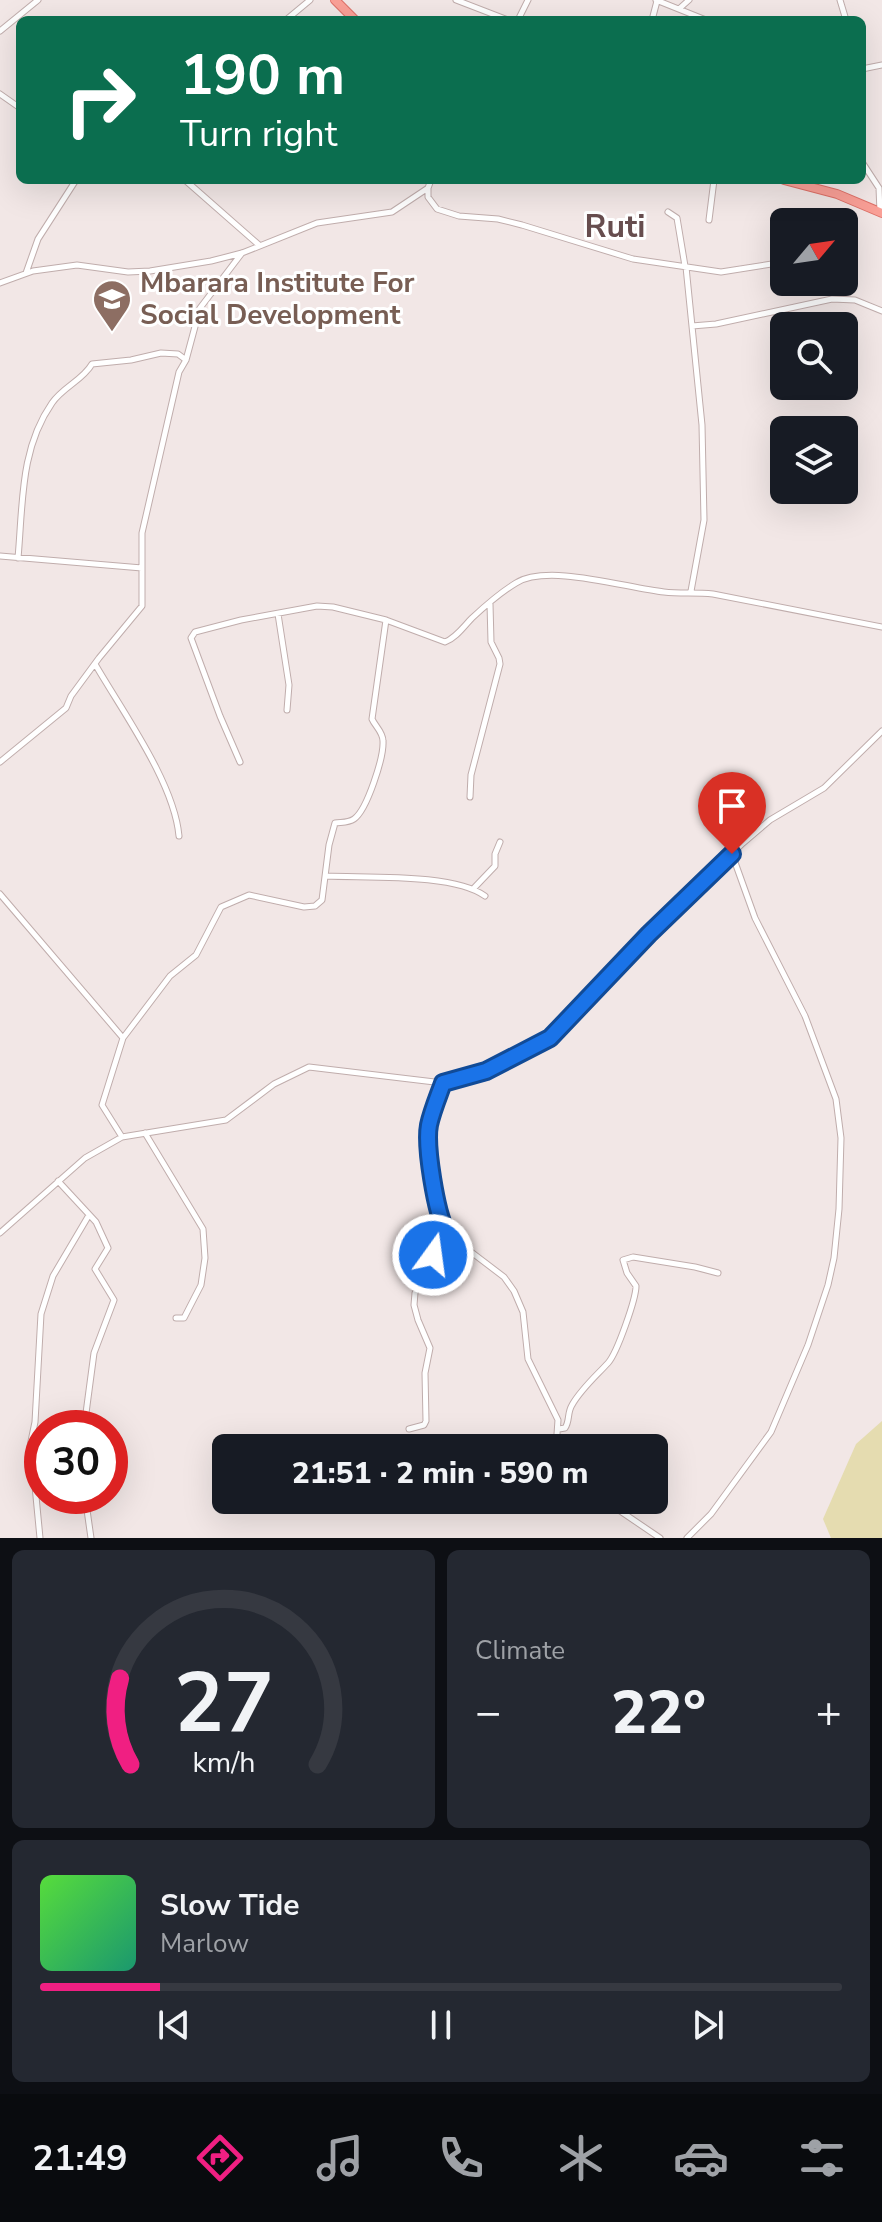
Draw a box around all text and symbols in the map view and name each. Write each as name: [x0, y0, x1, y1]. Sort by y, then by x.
text: 190 m: [180, 37, 345, 114]
icon: right: [48, 48, 152, 152]
text: Turn right: [180, 110, 337, 159]
district label: Ruti: [585, 205, 645, 248]
north arrow: [770, 208, 858, 296]
map controls: [770, 208, 858, 504]
place label: Mbarara Institute For Social Development: [140, 264, 415, 334]
school or university icon: Mbarara Institute For Social Development: [91, 278, 133, 333]
button: search: [770, 312, 858, 400]
button: layers: [770, 416, 858, 504]
pin: [698, 772, 766, 854]
icon: arrive: [710, 784, 754, 828]
position arrow: [391, 1213, 475, 1297]
speed limit sign: 30: [24, 1410, 128, 1514]
text: 21:51 · 2 min · 590 m: [292, 1453, 588, 1494]
text: Climate: [475, 1633, 565, 1668]
text: 27: [174, 1647, 273, 1760]
text: 22°: [611, 1672, 706, 1754]
text: −: [475, 1683, 501, 1743]
text: +: [816, 1683, 842, 1743]
text: km/h: [192, 1743, 255, 1782]
text: Slow Tide: [160, 1885, 300, 1926]
text: Marlow: [160, 1926, 249, 1961]
icon: previous: [152, 2003, 196, 2047]
icon: pause: [419, 2003, 463, 2047]
icon: next: [686, 2003, 730, 2047]
icon: directions: [192, 2130, 248, 2186]
icon: music: [312, 2130, 368, 2186]
icon: phone: [433, 2130, 489, 2186]
icon: climate: [553, 2130, 609, 2186]
icon: car: [673, 2130, 729, 2186]
icon: filters: [794, 2130, 850, 2186]
text: 21:49: [32, 2134, 128, 2183]

